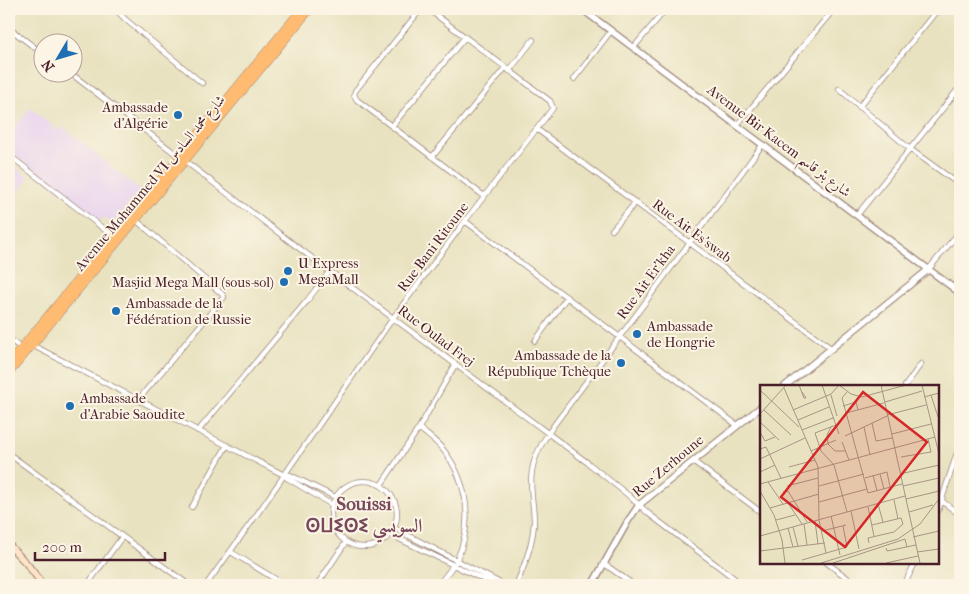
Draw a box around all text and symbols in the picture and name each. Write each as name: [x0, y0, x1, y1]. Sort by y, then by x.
north arrow: [32, 32, 82, 82]
text: N: [38, 56, 58, 75]
street label: Avenue Bir Kacem شارع بئر قاسم: [700, 81, 854, 205]
street label: Avenue Mohammed VI شارع محمد السادس: [71, 92, 231, 277]
place label: Ambassade d'Algérie: [101, 99, 168, 132]
marker: Ambassade d'Algérie: [172, 109, 184, 121]
street label: Rue Ait Es'swab: [649, 196, 735, 266]
street label: Rue Bani Ritoune: [394, 199, 472, 295]
street label: Rue Ait Er'kha: [613, 241, 679, 323]
place label: U Express MegaMall: [298, 255, 359, 288]
marker: U Express MegaMall: [282, 265, 294, 277]
place label: Masjid Mega Mall (sous-sol): [112, 274, 274, 291]
marker: Masjid Mega Mall (sous-sol): [278, 276, 290, 288]
place label: Ambassade de la Fédération de Russie: [125, 295, 251, 328]
street label: Rue Oulad Frej: [394, 302, 478, 370]
marker: Ambassade de la Fédération de Russie: [110, 305, 122, 317]
place label: Ambassade de Hongrie: [646, 318, 715, 351]
marker: Ambassade de Hongrie: [631, 328, 643, 340]
place label: Ambassade de la République Tchèque: [487, 347, 612, 380]
marker: Ambassade de la République Tchèque: [615, 357, 627, 369]
inset map: [760, 385, 939, 564]
place label: Ambassade d'Arabie Saoudite: [79, 390, 185, 423]
marker: Ambassade d'Arabie Saoudite: [64, 400, 76, 412]
street label: Rue Zerhoune: [629, 431, 707, 501]
district label: Souissi ⵙⵡⵉⵙⵉ السويسي: [306, 493, 422, 543]
scale bar: [35, 529, 165, 561]
text: 200 m: [42, 538, 82, 556]

